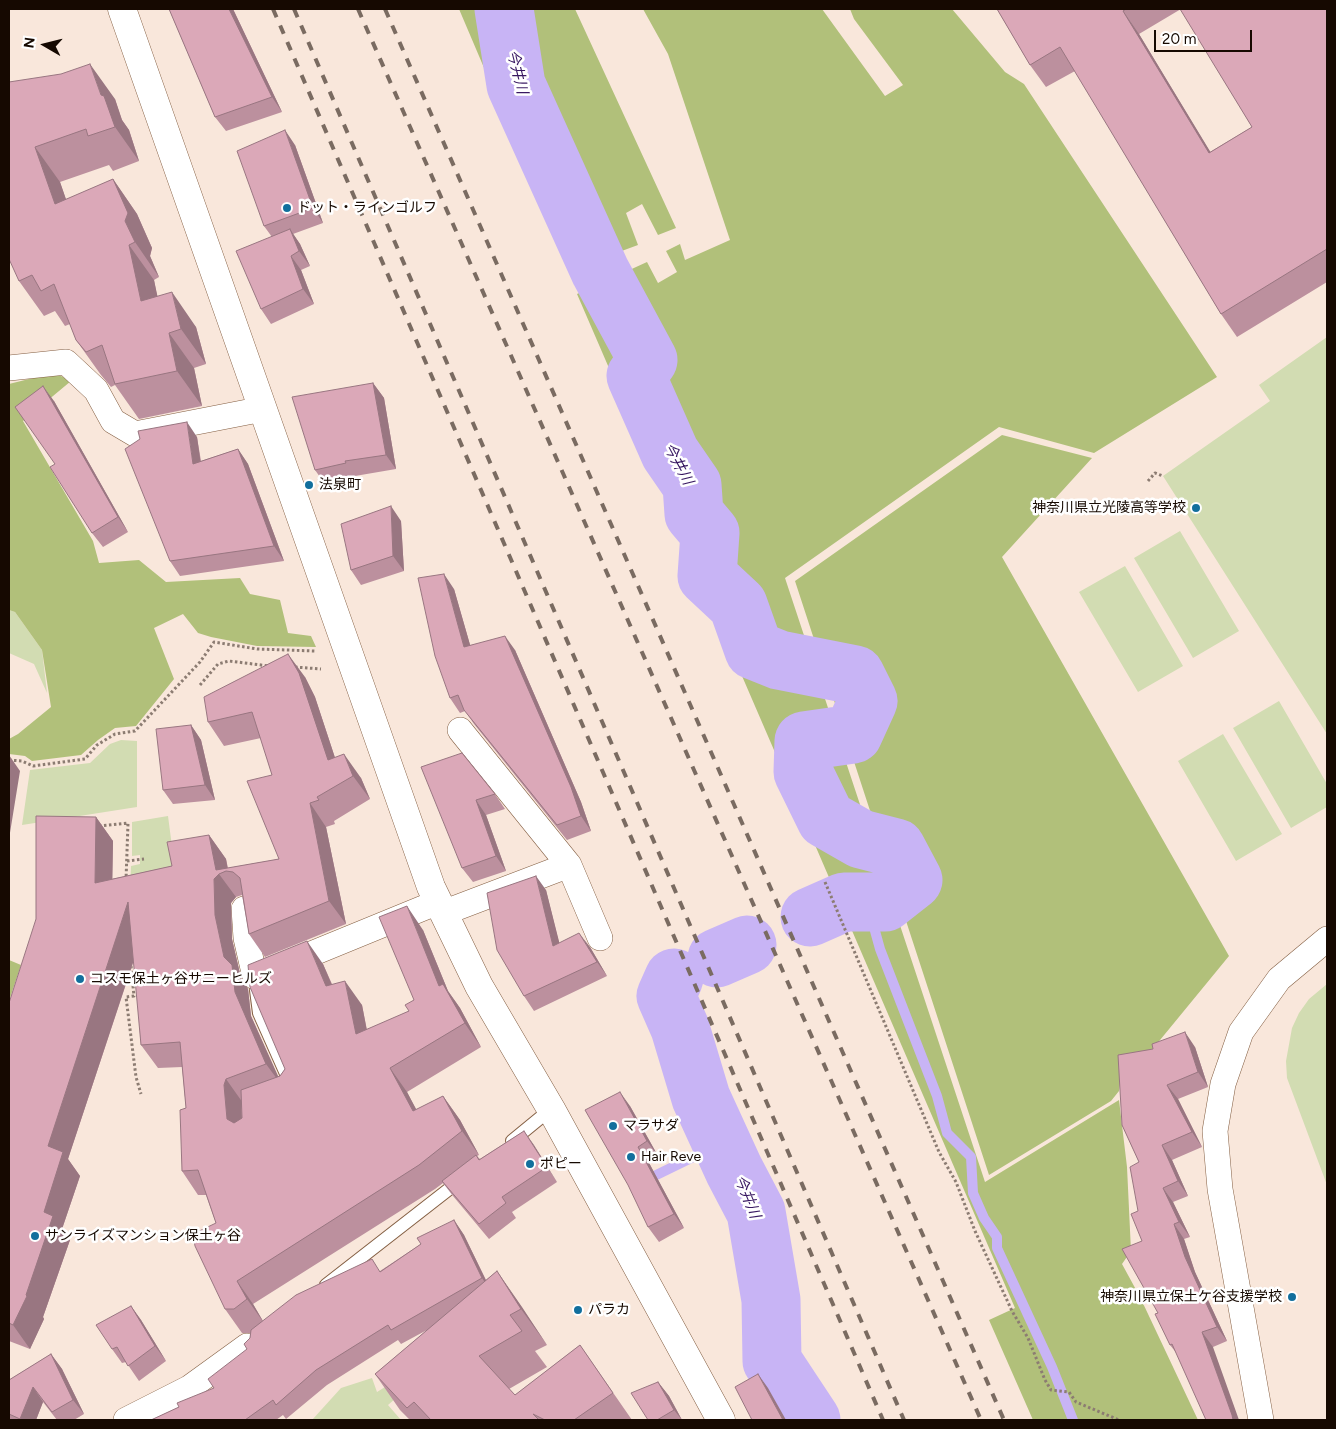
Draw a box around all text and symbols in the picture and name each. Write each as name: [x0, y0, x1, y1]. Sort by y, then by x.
north arrow: [20, 20, 70, 70]
scale bar: [1156, 20, 1254, 52]
text: 20 m: [1162, 30, 1196, 48]
text: N: [20, 36, 39, 49]
water label: 今井川: [503, 48, 531, 96]
place label: ドット・ラインゴルフ: [297, 200, 437, 216]
marker: ドット・ラインゴルフ: [281, 202, 293, 214]
water label: 今井川: [659, 440, 697, 488]
place label: 法泉町: [319, 477, 361, 493]
marker: 法泉町: [303, 479, 315, 491]
place label: 神奈川県立光陵高等学校: [1032, 500, 1186, 516]
marker: 神奈川県立光陵高等学校: [1190, 502, 1202, 514]
place label: コスモ保土ヶ谷サニーヒルズ: [90, 971, 272, 987]
marker: コスモ保土ヶ谷サニーヒルズ: [74, 973, 86, 985]
place label: マラサダ: [623, 1118, 679, 1134]
marker: マラサダ: [607, 1120, 619, 1132]
place label: Hair Reve: [641, 1149, 701, 1165]
marker: Hair Reve: [625, 1151, 637, 1163]
place label: ポピー: [540, 1156, 582, 1172]
marker: ポピー: [524, 1158, 536, 1170]
water label: 今井川: [730, 1173, 764, 1221]
place label: サンライズマンション保土ヶ谷: [45, 1228, 241, 1244]
marker: サンライズマンション保土ヶ谷: [29, 1230, 41, 1242]
place label: 神奈川県立保土ケ谷支援学校: [1100, 1289, 1282, 1305]
marker: 神奈川県立保土ケ谷支援学校: [1286, 1291, 1298, 1303]
place label: パラカ: [588, 1302, 630, 1318]
marker: パラカ: [572, 1304, 584, 1316]

